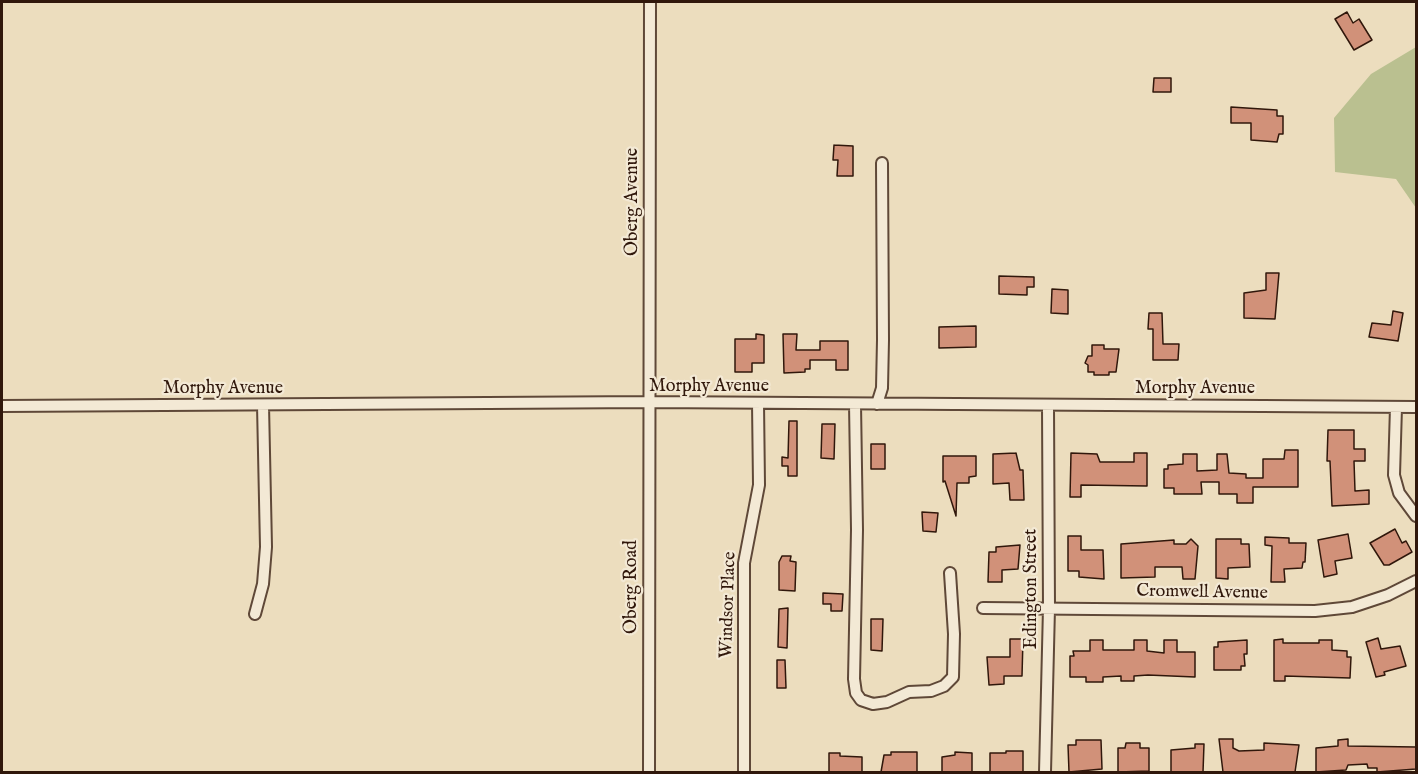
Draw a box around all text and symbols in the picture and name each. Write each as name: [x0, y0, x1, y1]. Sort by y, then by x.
street label: Oberg Avenue: [622, 148, 644, 256]
street label: Morphy Avenue: [649, 376, 769, 398]
street label: Morphy Avenue: [163, 378, 283, 400]
street label: Morphy Avenue: [1135, 378, 1255, 400]
street label: Edington Street: [1021, 529, 1043, 649]
street label: Oberg Road: [621, 540, 643, 634]
street label: Windsor Place: [716, 551, 742, 659]
street label: Cromwell Avenue: [1136, 581, 1268, 605]

